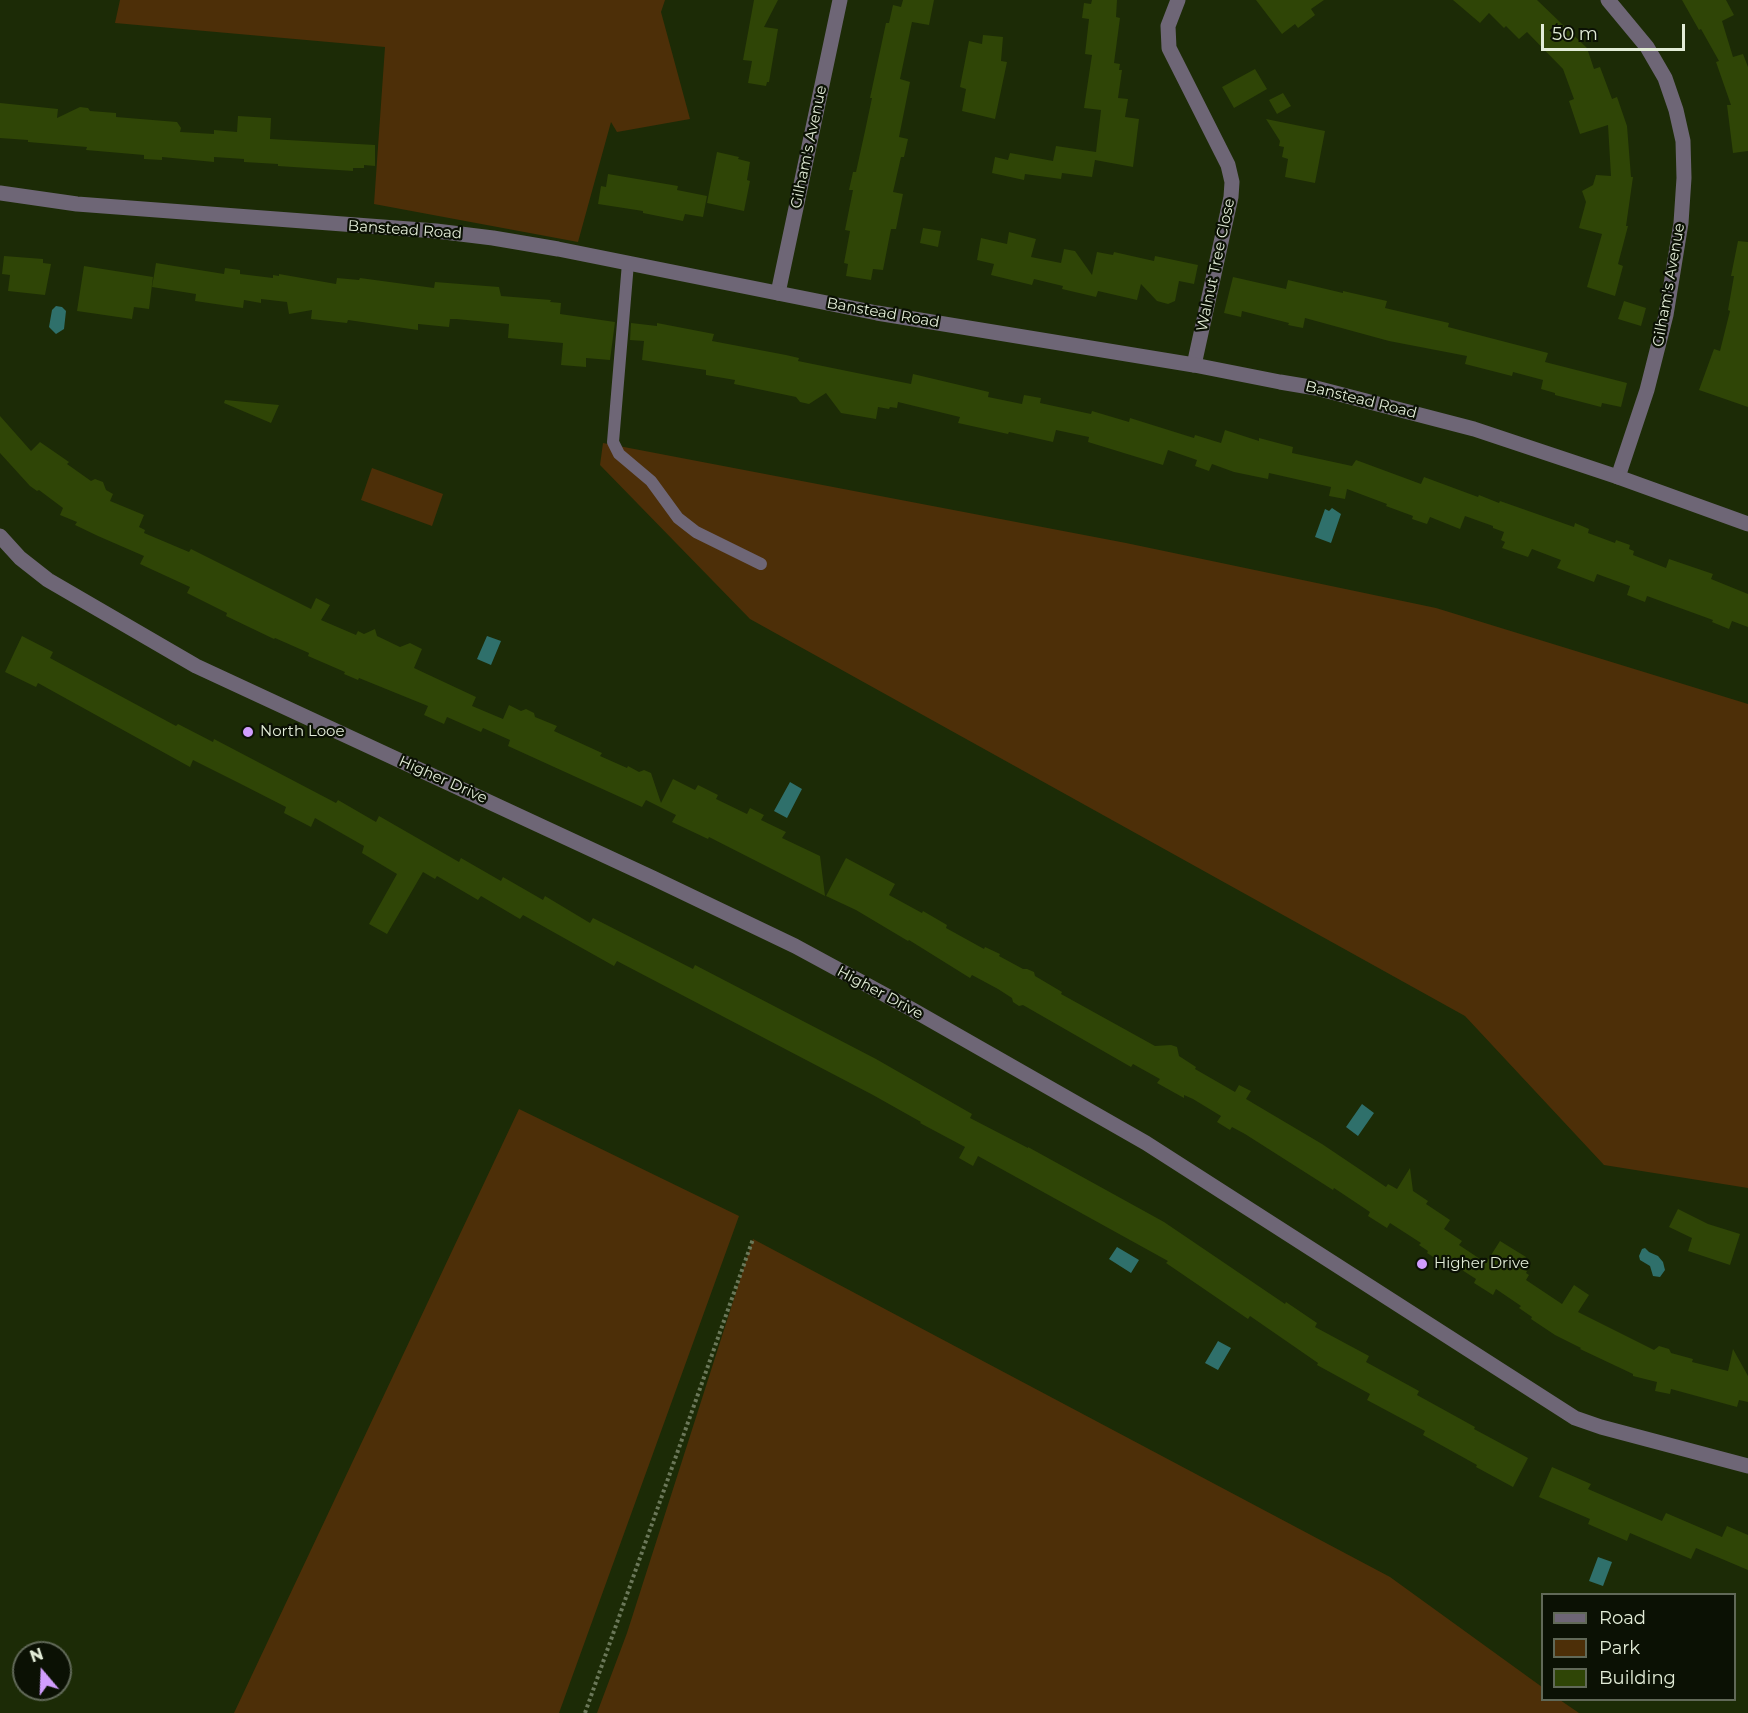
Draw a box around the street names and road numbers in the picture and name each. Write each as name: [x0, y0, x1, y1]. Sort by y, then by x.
street label: Gilham's Avenue: [787, 84, 831, 210]
street label: Walnut Tree Close: [1193, 197, 1239, 333]
street label: Banstead Road: [347, 217, 463, 243]
street label: Gilham's Avenue: [1649, 222, 1689, 348]
street label: Banstead Road: [825, 294, 941, 332]
street label: Banstead Road: [1303, 377, 1419, 423]
street label: Higher Drive: [396, 752, 490, 808]
street label: Higher Drive: [834, 963, 926, 1023]

